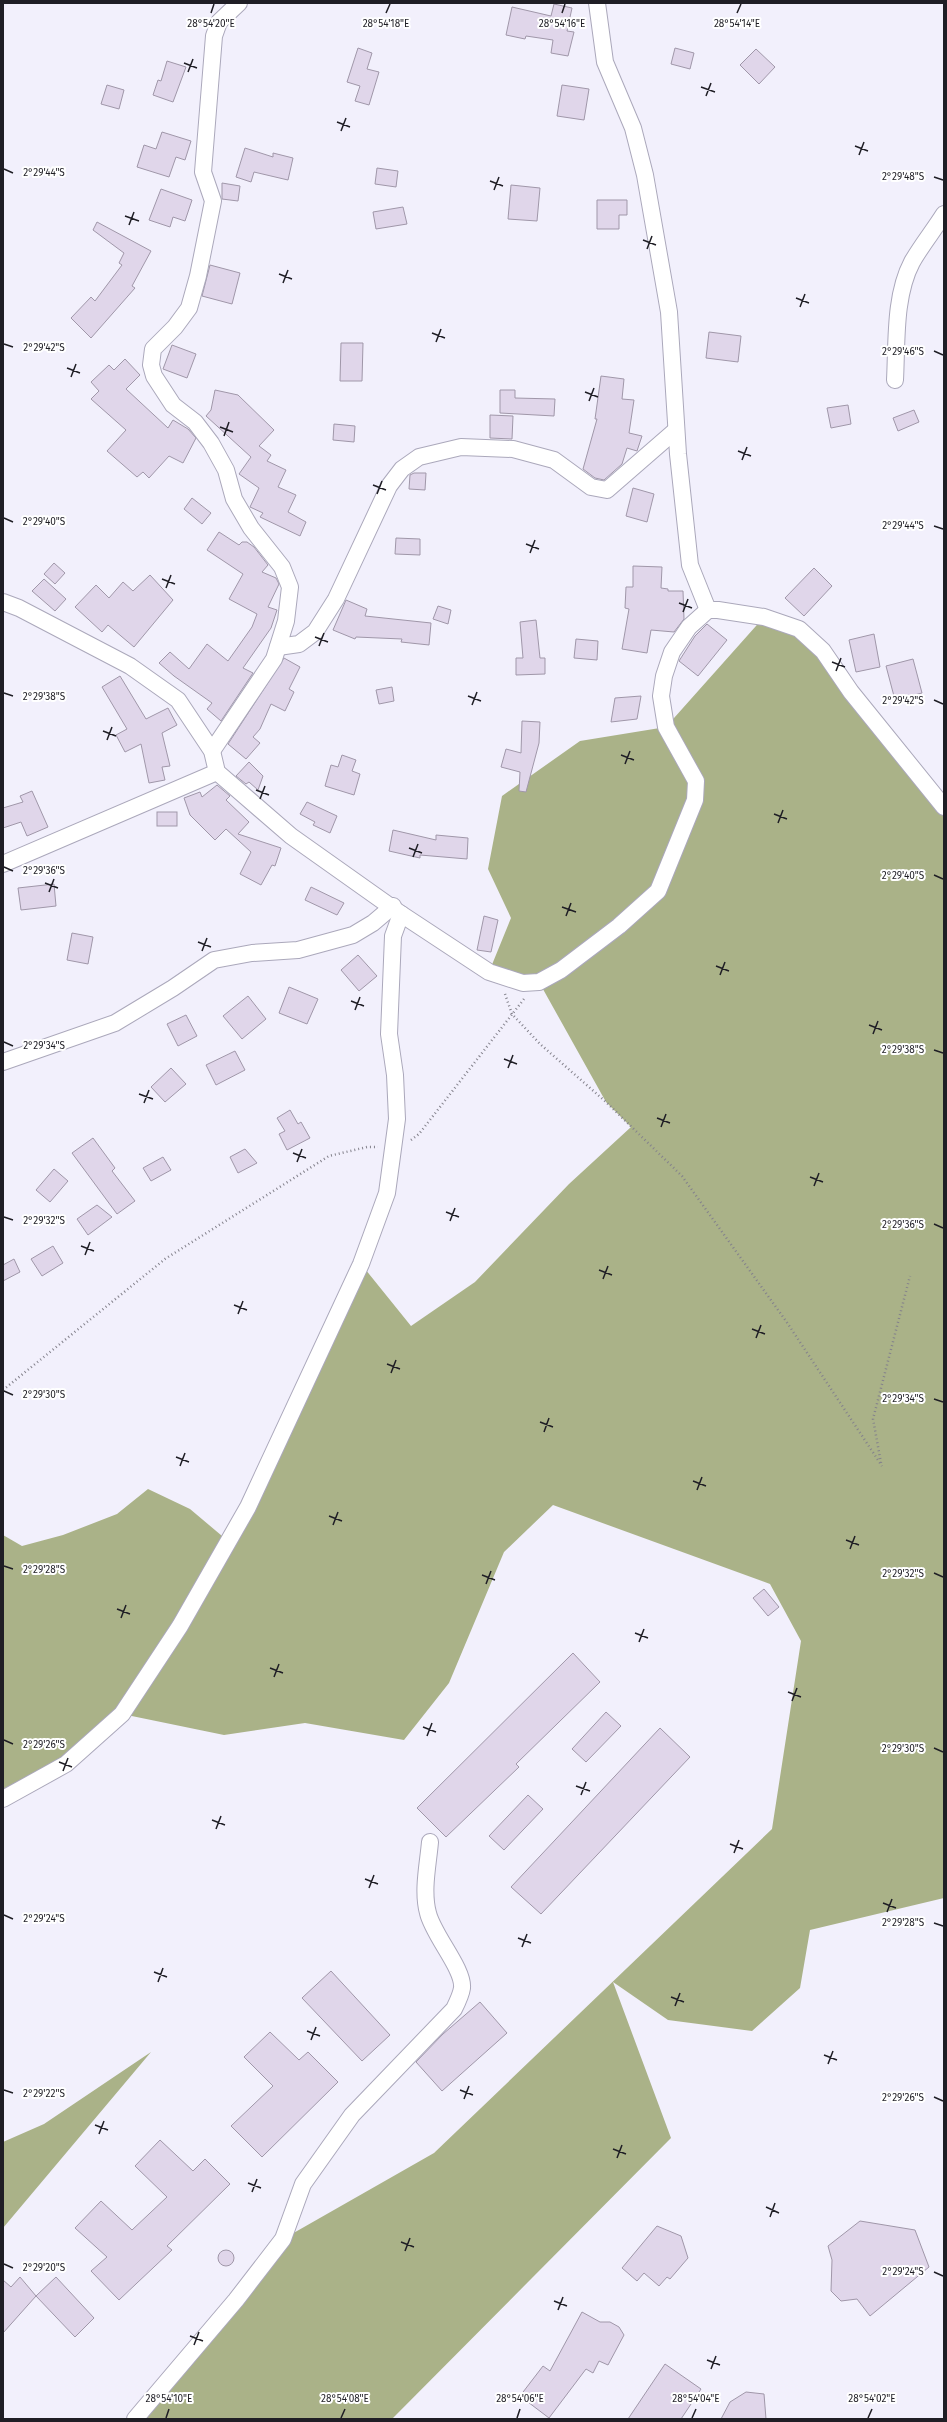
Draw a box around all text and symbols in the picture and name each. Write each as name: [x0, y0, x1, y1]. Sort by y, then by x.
text: 28°54'20"E: [187, 18, 235, 30]
text: 28°54'18"E: [363, 18, 409, 30]
text: 28°54'16"E: [539, 18, 585, 30]
text: 28°54'14"E: [714, 18, 760, 30]
text: 2°29'44"S: [23, 167, 65, 179]
text: 2°29'48"S: [882, 171, 925, 183]
text: 2°29'42"S: [23, 342, 65, 354]
text: 2°29'46"S: [882, 346, 925, 358]
text: 2°29'40"S: [23, 516, 66, 528]
text: 2°29'44"S: [882, 520, 924, 532]
text: 2°29'38"S: [23, 691, 66, 703]
text: 2°29'42"S: [882, 695, 924, 707]
text: 2°29'36"S: [23, 865, 66, 877]
text: 2°29'40"S: [882, 870, 925, 882]
text: 2°29'34"S: [23, 1040, 65, 1052]
text: 2°29'38"S: [882, 1044, 925, 1056]
text: 2°29'32"S: [23, 1215, 65, 1227]
text: 2°29'36"S: [882, 1219, 925, 1231]
text: 2°29'30"S: [23, 1389, 66, 1401]
text: 2°29'34"S: [882, 1393, 924, 1405]
text: 2°29'28"S: [23, 1564, 66, 1576]
text: 2°29'32"S: [882, 1568, 924, 1580]
text: 2°29'26"S: [23, 1739, 66, 1751]
text: 2°29'30"S: [882, 1743, 925, 1755]
text: 2°29'24"S: [23, 1913, 65, 1925]
text: 2°29'28"S: [882, 1917, 925, 1929]
text: 2°29'22"S: [23, 2088, 65, 2100]
text: 2°29'26"S: [882, 2092, 925, 2104]
text: 2°29'20"S: [23, 2262, 66, 2274]
text: 2°29'24"S: [882, 2266, 924, 2278]
text: 28°54'10"E: [146, 2393, 192, 2405]
text: 28°54'08"E: [321, 2393, 369, 2405]
text: 28°54'06"E: [496, 2393, 544, 2405]
text: 28°54'04"E: [672, 2393, 720, 2405]
text: 28°54'02"E: [848, 2393, 896, 2405]

